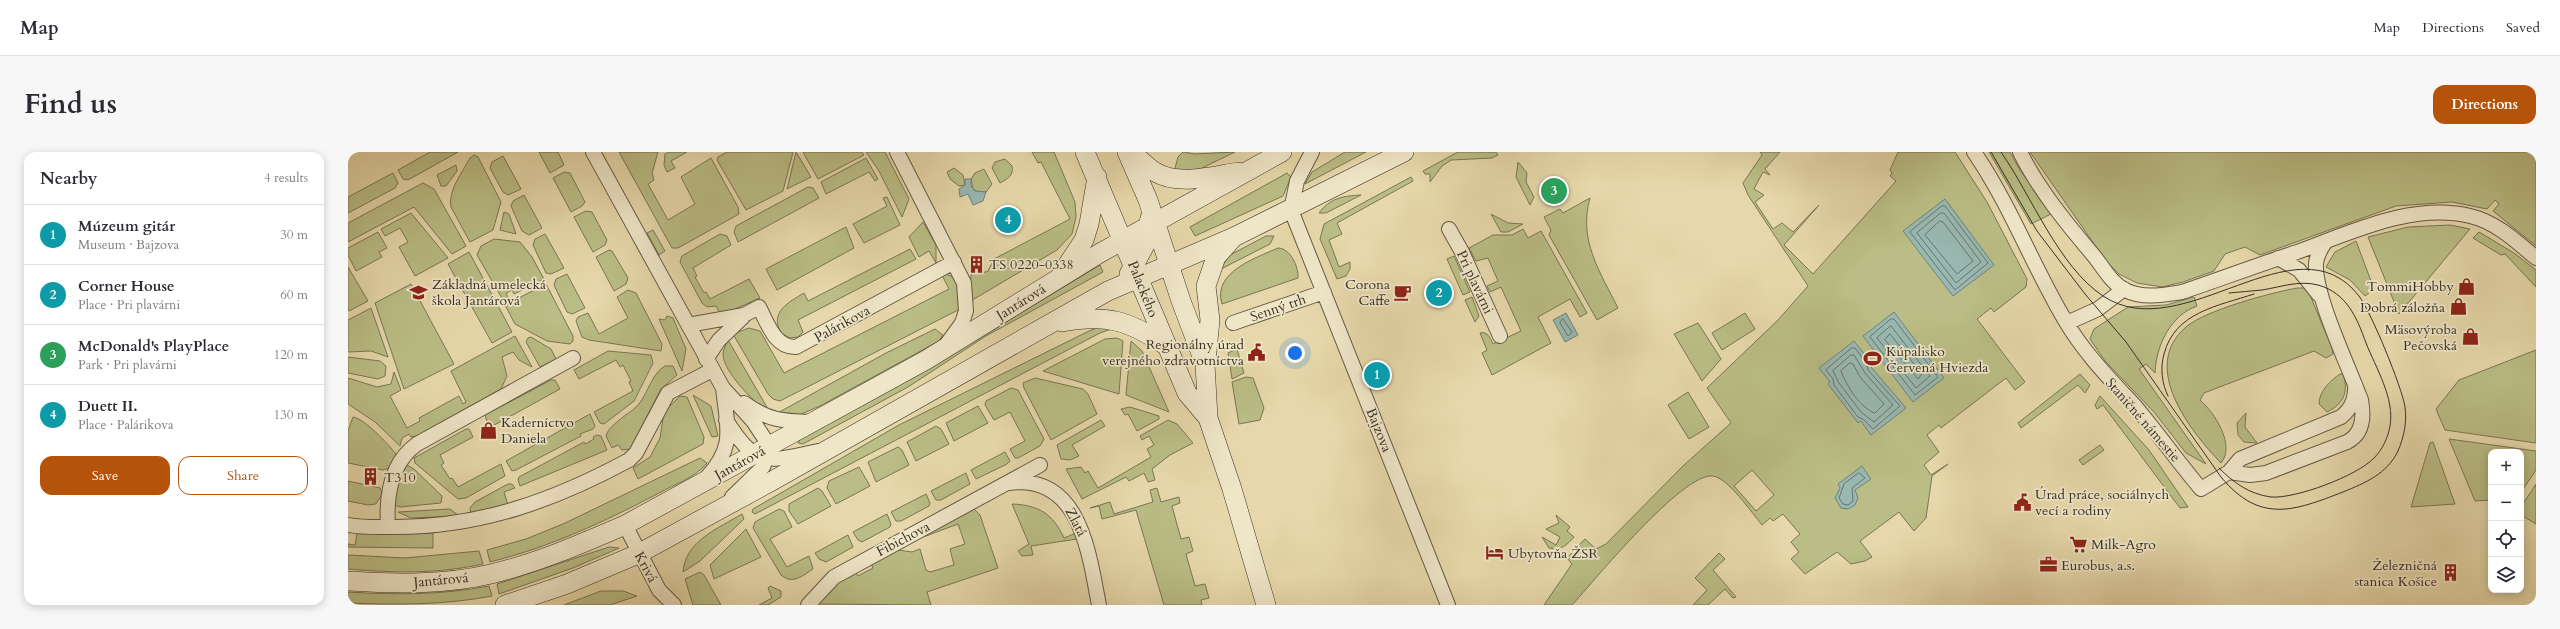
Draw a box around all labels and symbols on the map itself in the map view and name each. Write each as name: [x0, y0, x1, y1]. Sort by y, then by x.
pin: 3: [1541, 176, 1567, 206]
pin: 4: [995, 205, 1021, 235]
street label: Pri plavárni: [1452, 247, 1498, 317]
building icon: TS 0220-0338: [966, 254, 986, 274]
place label: TS 0220-0338: [989, 255, 1074, 274]
street label: Palackého: [1123, 258, 1163, 321]
place label: Základná umelecká škola Jantárová: [432, 275, 546, 310]
place label: Corona Caffe: [1345, 275, 1390, 310]
shop icon: TommiHobby: [2457, 276, 2477, 296]
place label: TommiHobby: [2367, 277, 2455, 296]
pin: 2: [1426, 278, 1452, 308]
street label: Jantárová: [991, 279, 1049, 326]
school or university icon: Základná umelecká škola Jantárová: [409, 282, 429, 302]
cafe icon: Corona Caffe: [1393, 282, 1413, 302]
street label: Senný trh: [1248, 290, 1309, 326]
shop icon: Dobrá záložňa: [2448, 297, 2468, 317]
place label: Dobrá záložňa: [2360, 298, 2445, 317]
street label: Palárikova: [811, 301, 873, 347]
place label: Mäsovýroba Pečovská: [2385, 320, 2457, 355]
shop icon: Mäsovýroba Pečovská: [2460, 327, 2480, 347]
place label: Regionálny úrad verejného zdravotníctva: [1102, 335, 1245, 370]
public building icon: Regionálny úrad verejného zdravotníctva: [1247, 342, 1267, 362]
place label: Kúpalisko Červená Hviezda: [1886, 342, 1988, 377]
your location: [1285, 343, 1305, 363]
sports icon: Kúpalisko Červená Hviezda: [1863, 349, 1883, 369]
pin: 1: [1364, 360, 1390, 390]
street label: Staničné námestie: [2101, 374, 2185, 466]
street label: Bajzova: [1361, 405, 1397, 455]
place label: Kaderníctvo Daniela: [501, 413, 574, 448]
shop icon: Kaderníctvo Daniela: [478, 420, 498, 440]
street label: Jantárová: [710, 441, 769, 486]
building icon: T310: [361, 467, 381, 487]
place label: T310: [384, 468, 416, 487]
place label: Úrad práce, sociálnych vecí a rodiny: [2035, 485, 2169, 520]
public building icon: Úrad práce, sociálnych vecí a rodiny: [2012, 492, 2032, 512]
street label: Zlatá: [1061, 504, 1091, 540]
street label: Fibichova: [873, 517, 933, 561]
supermarket icon: Milk-Agro: [2068, 534, 2088, 554]
place label: Milk-Agro: [2091, 535, 2156, 554]
hotel icon: Ubytovňa ŽSR: [1485, 543, 1505, 563]
place label: Ubytovňa ŽSR: [1508, 544, 1598, 563]
street label: Krivá: [630, 548, 662, 586]
office icon: Eurobus, a.s.: [2038, 555, 2058, 575]
place label: Eurobus, a.s.: [2061, 556, 2135, 575]
place label: Železničná stanica Košice: [2354, 556, 2437, 591]
building icon: Železničná stanica Košice: [2440, 563, 2460, 583]
street label: Jantárová: [411, 568, 469, 592]

